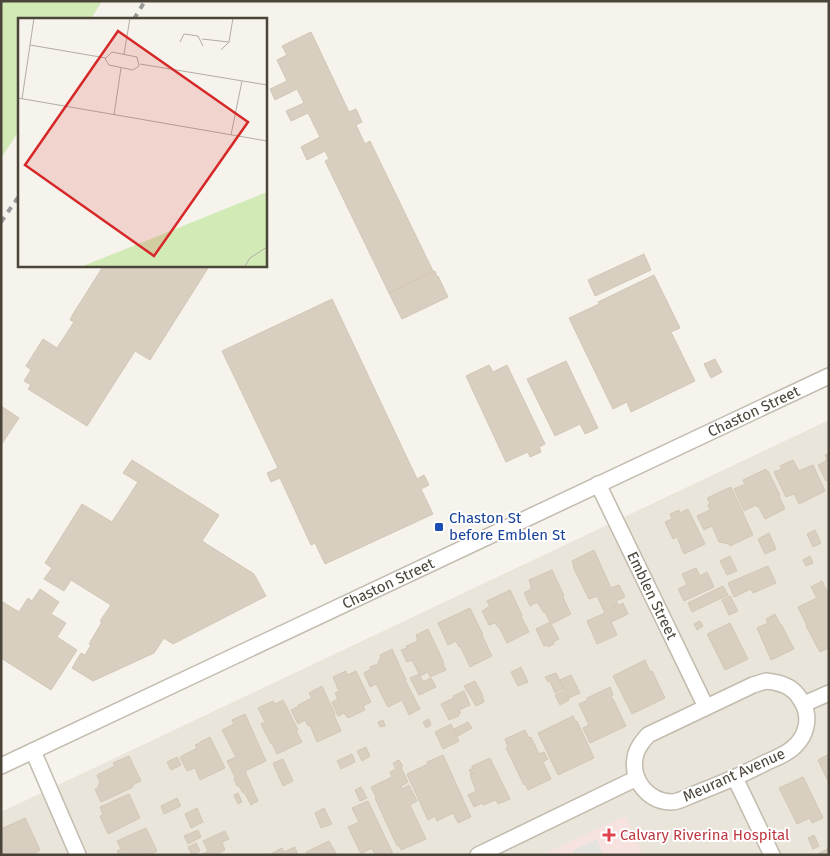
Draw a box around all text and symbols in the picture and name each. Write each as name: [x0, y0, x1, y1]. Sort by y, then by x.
inset map: [18, 18, 266, 266]
street label: Chaston Street: [705, 382, 803, 441]
place label: Chaston St before Emblen St: [449, 509, 566, 544]
marker: Chaston St before Emblen St: [433, 521, 445, 533]
street label: Emblen Street: [623, 549, 681, 643]
street label: Chaston Street: [339, 554, 438, 613]
street label: Meurant Avenue: [680, 744, 788, 806]
place label: Calvary Riverina Hospital: [620, 826, 790, 844]
marker: Calvary Riverina Hospital: [602, 828, 616, 842]

